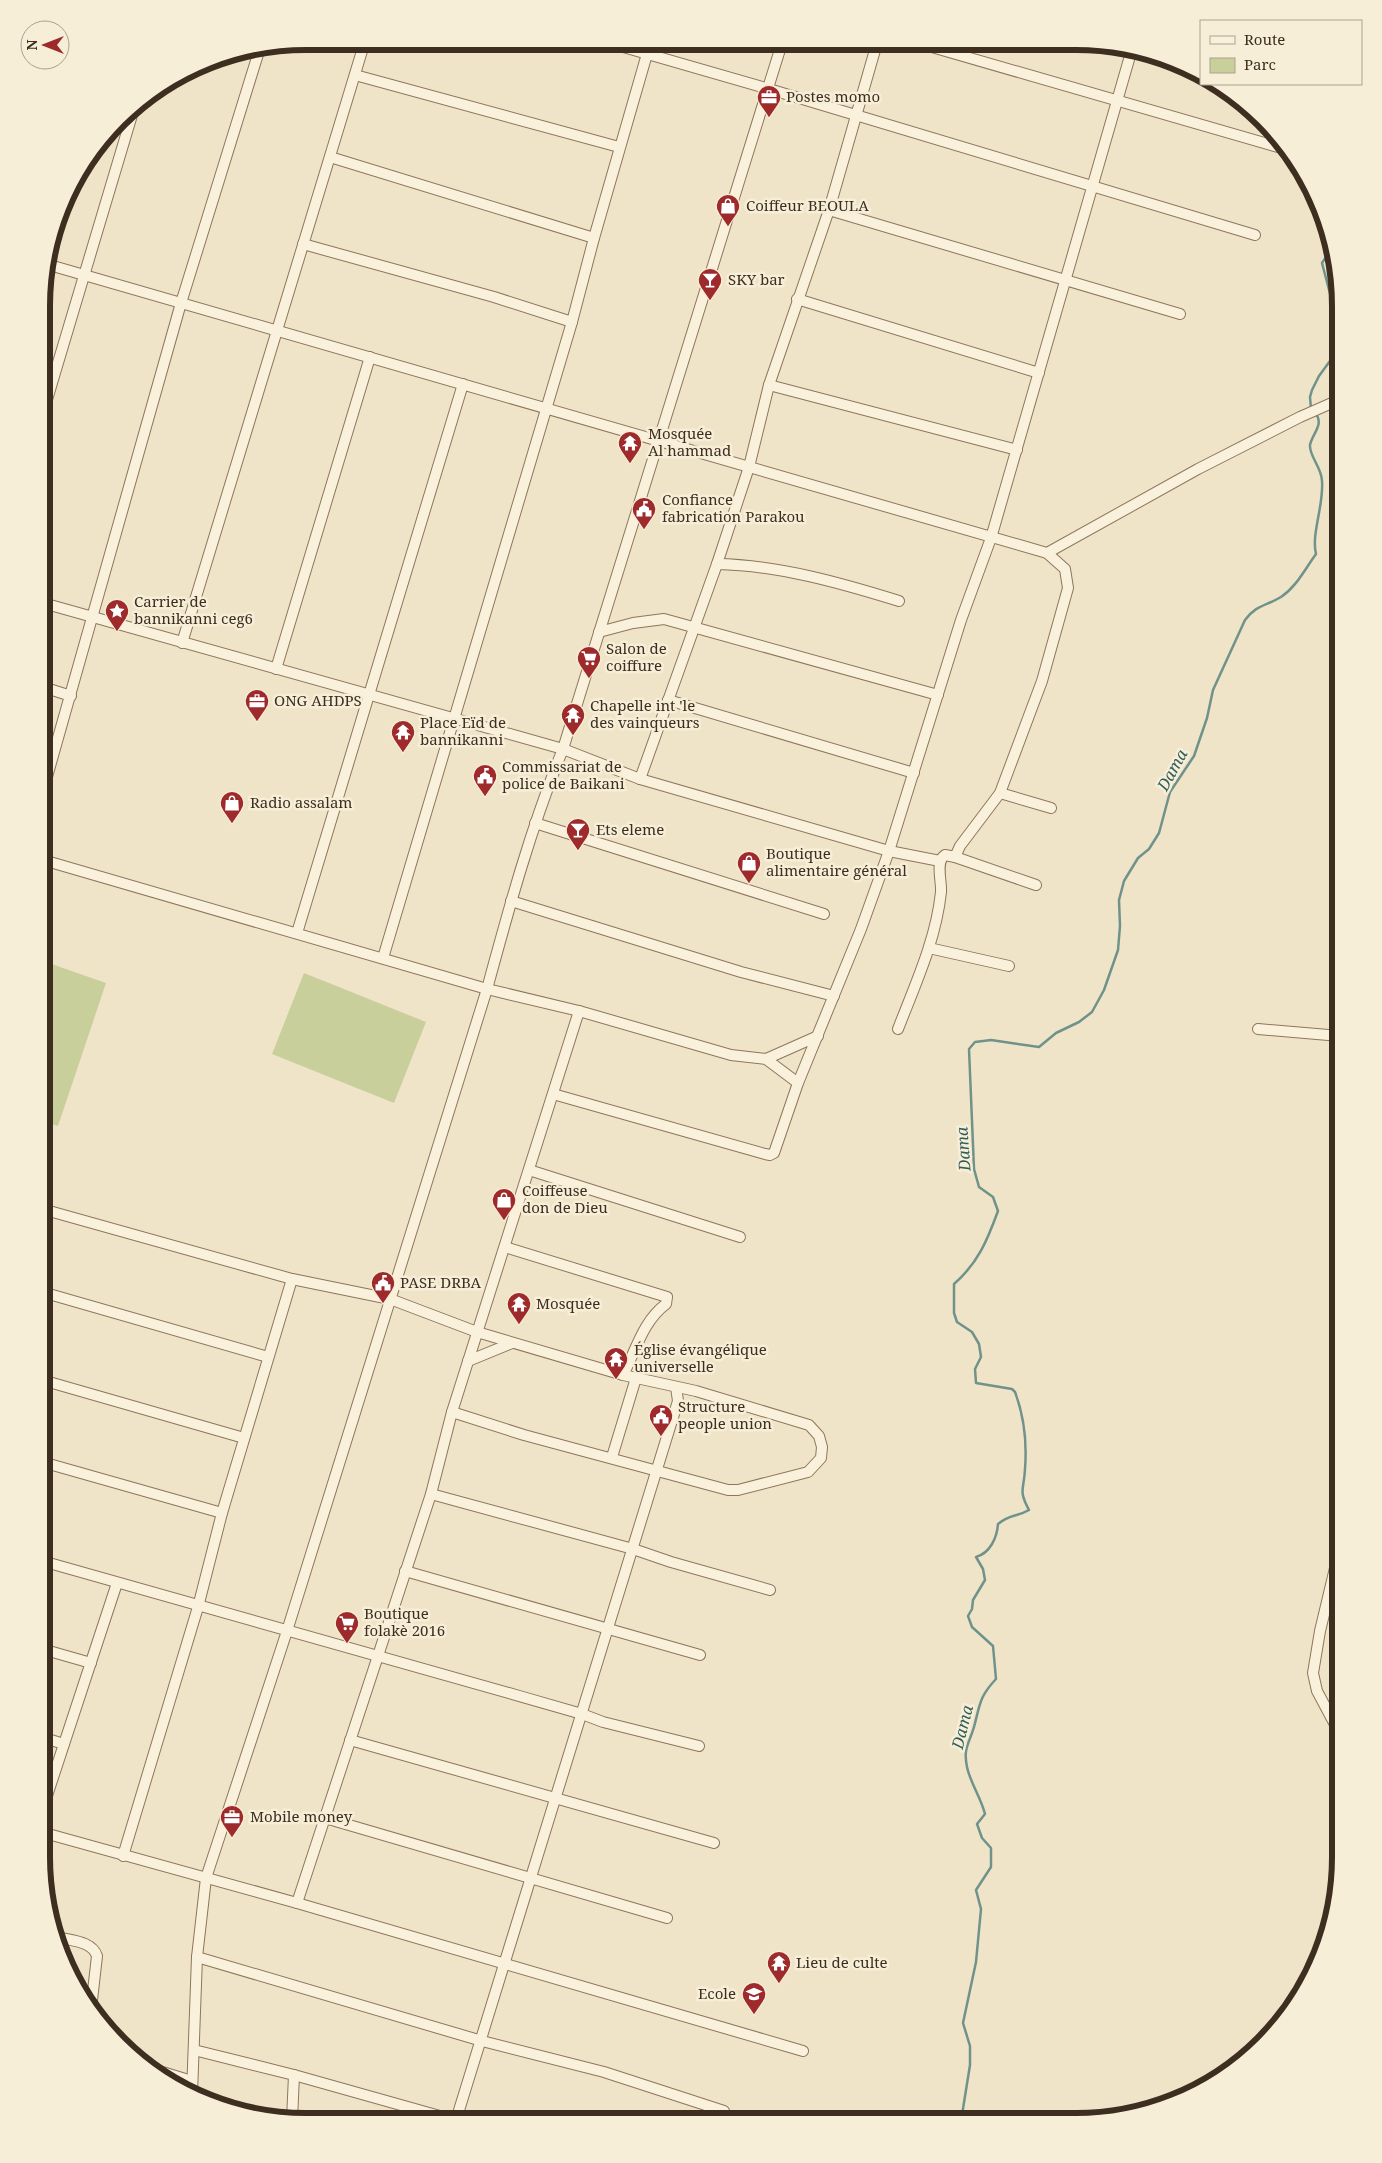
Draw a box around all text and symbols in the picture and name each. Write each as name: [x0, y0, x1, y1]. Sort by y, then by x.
north arrow: [20, 20, 70, 70]
legend: [1200, 20, 1362, 85]
text: Route: [1244, 29, 1285, 49]
text: N: [22, 39, 41, 51]
text: Parc: [1244, 54, 1276, 74]
office icon: Postes momo: [756, 84, 782, 118]
place label: Postes momo: [786, 86, 880, 106]
shop icon: Coiffeur BEOULA: [715, 193, 741, 227]
place label: Coiffeur BEOULA: [746, 195, 869, 215]
bar icon: SKY bar: [697, 267, 723, 301]
place label: SKY bar: [728, 269, 785, 289]
place label: Mosquée Al hammad: [648, 423, 731, 460]
temple icon: Mosquée Al hammad: [617, 430, 643, 464]
place label: Confiance fabrication Parakou: [662, 489, 805, 526]
public building icon: Confiance fabrication Parakou: [631, 496, 657, 530]
place label: Carrier de bannikanni ceg6: [134, 591, 253, 628]
place icon: Carrier de bannikanni ceg6: [104, 598, 130, 632]
place label: Salon de coiffure: [606, 638, 667, 675]
supermarket icon: Salon de coiffure: [576, 645, 602, 679]
office icon: ONG AHDPS: [244, 688, 270, 722]
place label: ONG AHDPS: [274, 690, 362, 710]
place label: Chapelle int 'le des vainqueurs: [590, 695, 700, 732]
temple icon: Chapelle int 'le des vainqueurs: [560, 702, 586, 736]
place label: Place Eïd de bannikanni: [420, 712, 506, 749]
temple icon: Place Eïd de bannikanni: [390, 719, 416, 753]
water label: Dama: [1151, 745, 1193, 796]
place label: Commissariat de police de Baikani: [502, 756, 625, 793]
public building icon: Commissariat de police de Baikani: [472, 763, 498, 797]
shop icon: Radio assalam: [219, 790, 245, 824]
place label: Radio assalam: [250, 792, 353, 812]
bar icon: Ets eleme: [565, 817, 591, 851]
place label: Ets eleme: [596, 819, 664, 839]
place label: Boutique alimentaire général: [766, 843, 907, 880]
shop icon: Boutique alimentaire général: [736, 850, 762, 884]
water label: Dama: [950, 1125, 976, 1173]
place label: Coiffeuse don de Dieu: [522, 1180, 608, 1217]
shop icon: Coiffeuse don de Dieu: [491, 1187, 517, 1221]
public building icon: PASE DRBA: [370, 1270, 396, 1304]
place label: PASE DRBA: [400, 1272, 482, 1292]
temple icon: Mosquée: [506, 1291, 532, 1325]
place label: Mosquée: [536, 1293, 600, 1313]
place label: Église évangélique universelle: [634, 1339, 767, 1376]
temple icon: Église évangélique universelle: [603, 1346, 629, 1380]
place label: Structure people union: [678, 1396, 772, 1433]
public building icon: Structure people union: [648, 1403, 674, 1437]
place label: Boutique folakè 2016: [364, 1603, 445, 1640]
supermarket icon: Boutique folakè 2016: [334, 1610, 360, 1644]
water label: Dama: [946, 1702, 978, 1752]
office icon: Mobile money: [219, 1804, 245, 1838]
place label: Mobile money: [250, 1806, 353, 1826]
temple icon: Lieu de culte: [766, 1950, 792, 1984]
place label: Lieu de culte: [796, 1952, 888, 1972]
school or university icon: Ecole: [741, 1981, 767, 2015]
place label: Ecole: [698, 1983, 736, 2003]

